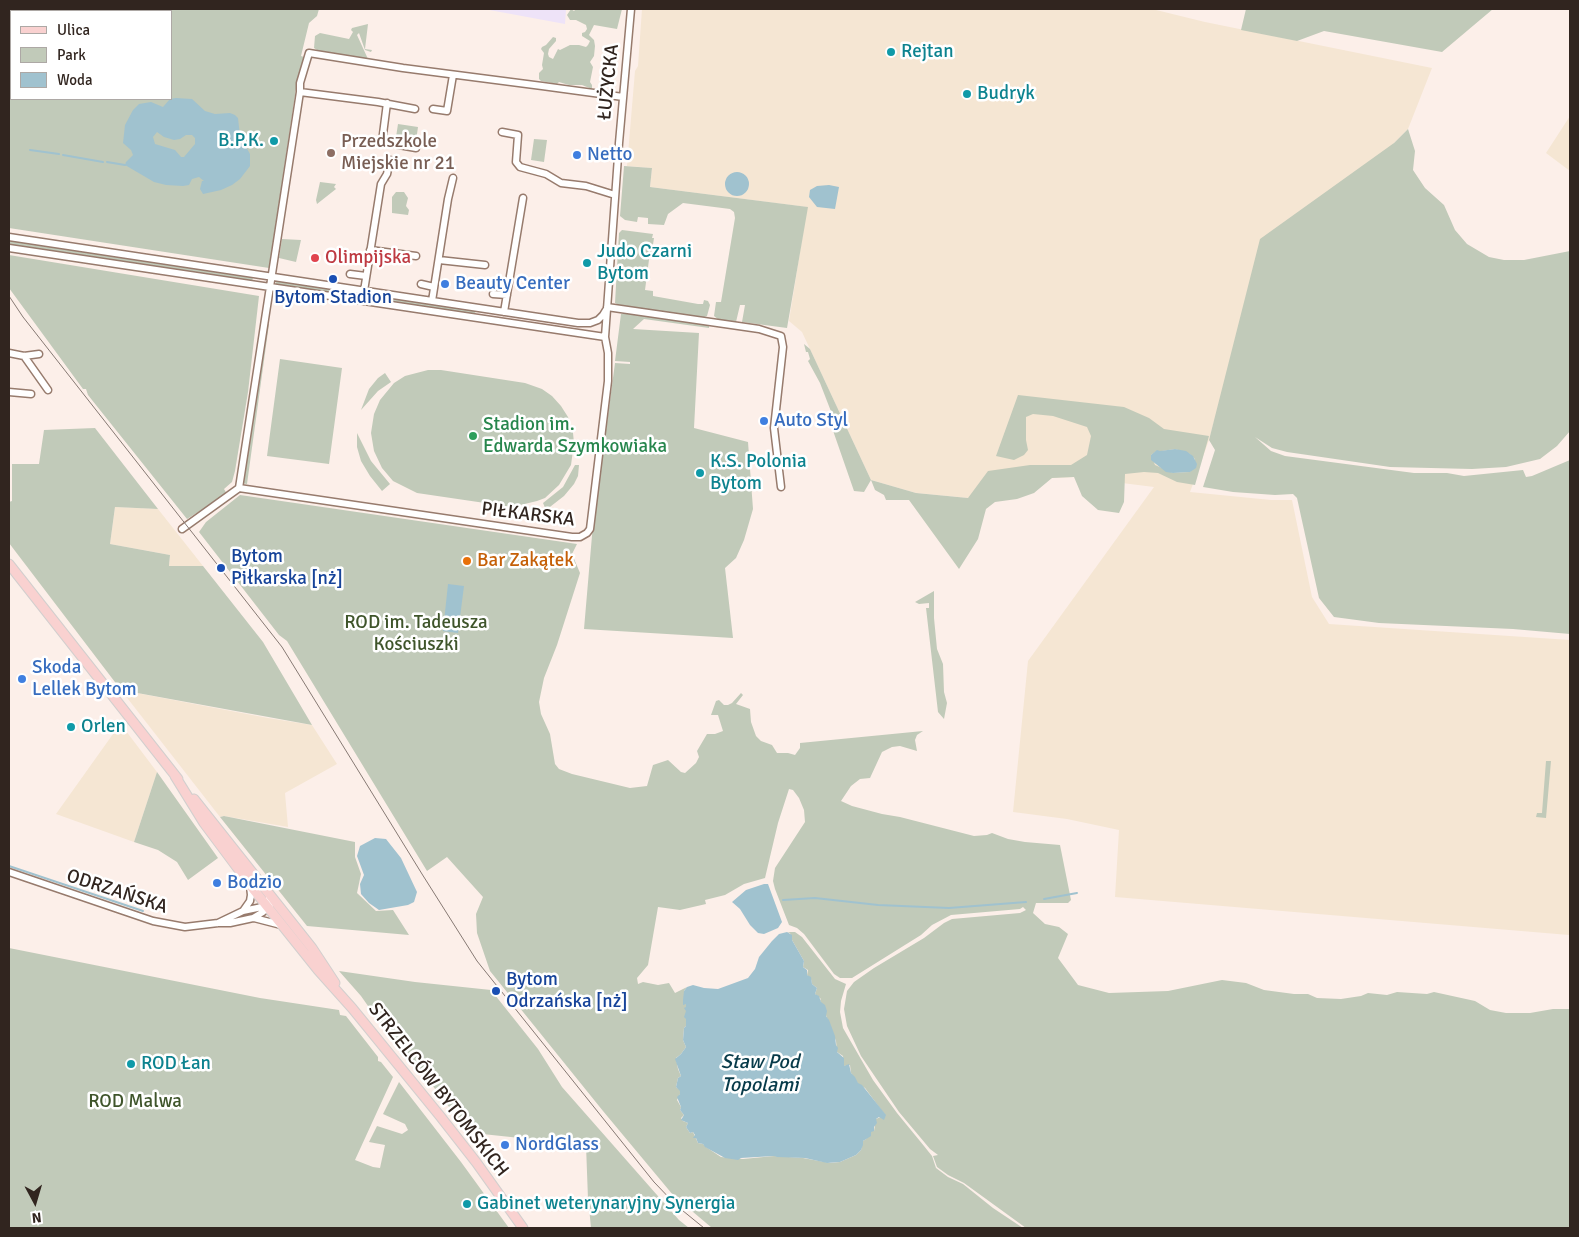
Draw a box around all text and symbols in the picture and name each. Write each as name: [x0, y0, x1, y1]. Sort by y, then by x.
legend: [10, 10, 172, 100]
text: Ulica: [57, 21, 90, 39]
place label: Rejtan: [901, 41, 954, 63]
street label: ŁUŻYCKA: [594, 43, 624, 121]
text: Park: [57, 46, 86, 64]
marker: Rejtan: [885, 46, 897, 58]
text: Woda: [57, 71, 93, 89]
place label: Budryk: [977, 83, 1035, 105]
marker: Budryk: [961, 88, 973, 100]
place label: B.P.K.: [218, 130, 264, 152]
place label: Przedszkole Miejskie nr 21: [341, 131, 455, 175]
marker: B.P.K.: [268, 135, 280, 147]
place label: Netto: [587, 144, 632, 166]
marker: Przedszkole Miejskie nr 21: [325, 147, 337, 159]
marker: Netto: [571, 149, 583, 161]
place label: Judo Czarni Bytom: [597, 241, 692, 285]
place label: Olimpijska: [325, 247, 411, 269]
marker: Olimpijska: [309, 252, 321, 264]
marker: Judo Czarni Bytom: [581, 257, 593, 269]
marker: Bytom Stadion: [327, 273, 339, 285]
place label: Beauty Center: [455, 273, 570, 295]
marker: Beauty Center: [439, 278, 451, 290]
place label: Bytom Stadion: [274, 287, 392, 309]
place label: Auto Styl: [774, 410, 848, 432]
place label: Stadion im. Edwarda Szymkowiaka: [483, 414, 667, 458]
marker: Auto Styl: [758, 415, 770, 427]
marker: Stadion im. Edwarda Szymkowiaka: [467, 430, 479, 442]
place label: K.S. Polonia Bytom: [710, 451, 807, 495]
marker: K.S. Polonia Bytom: [694, 467, 706, 479]
street label: PIŁKARSKA: [480, 498, 576, 532]
place label: Bytom Piłkarska [nż]: [231, 546, 343, 590]
place label: Bar Zakątek: [477, 550, 574, 572]
marker: Bar Zakątek: [461, 555, 473, 567]
marker: Bytom Piłkarska [nż]: [215, 562, 227, 574]
park label: ROD im. Tadeusza Kościuszki: [344, 612, 488, 656]
place label: Skoda Lellek Bytom: [32, 657, 137, 701]
marker: Skoda Lellek Bytom: [16, 673, 28, 685]
place label: Orlen: [81, 716, 126, 738]
marker: Orlen: [65, 721, 77, 733]
street label: ODRZAŃSKA: [64, 865, 170, 919]
place label: Bodzio: [227, 872, 282, 894]
marker: Bodzio: [211, 877, 223, 889]
place label: Bytom Odrzańska [nż]: [506, 969, 628, 1013]
marker: Bytom Odrzańska [nż]: [490, 985, 502, 997]
street label: STRZELCÓW BYTOMSKICH: [363, 998, 513, 1182]
water label: Staw Pod Topolami: [721, 1051, 799, 1098]
place label: ROD Łan: [141, 1053, 211, 1075]
marker: ROD Łan: [125, 1058, 137, 1070]
park label: ROD Malwa: [88, 1091, 182, 1113]
place label: NordGlass: [515, 1134, 599, 1156]
marker: NordGlass: [499, 1139, 511, 1151]
north arrow: [10, 1177, 60, 1227]
place label: Gabinet weterynaryjny Synergia: [477, 1193, 735, 1215]
marker: Gabinet weterynaryjny Synergia: [461, 1198, 473, 1210]
text: N: [31, 1208, 42, 1226]

